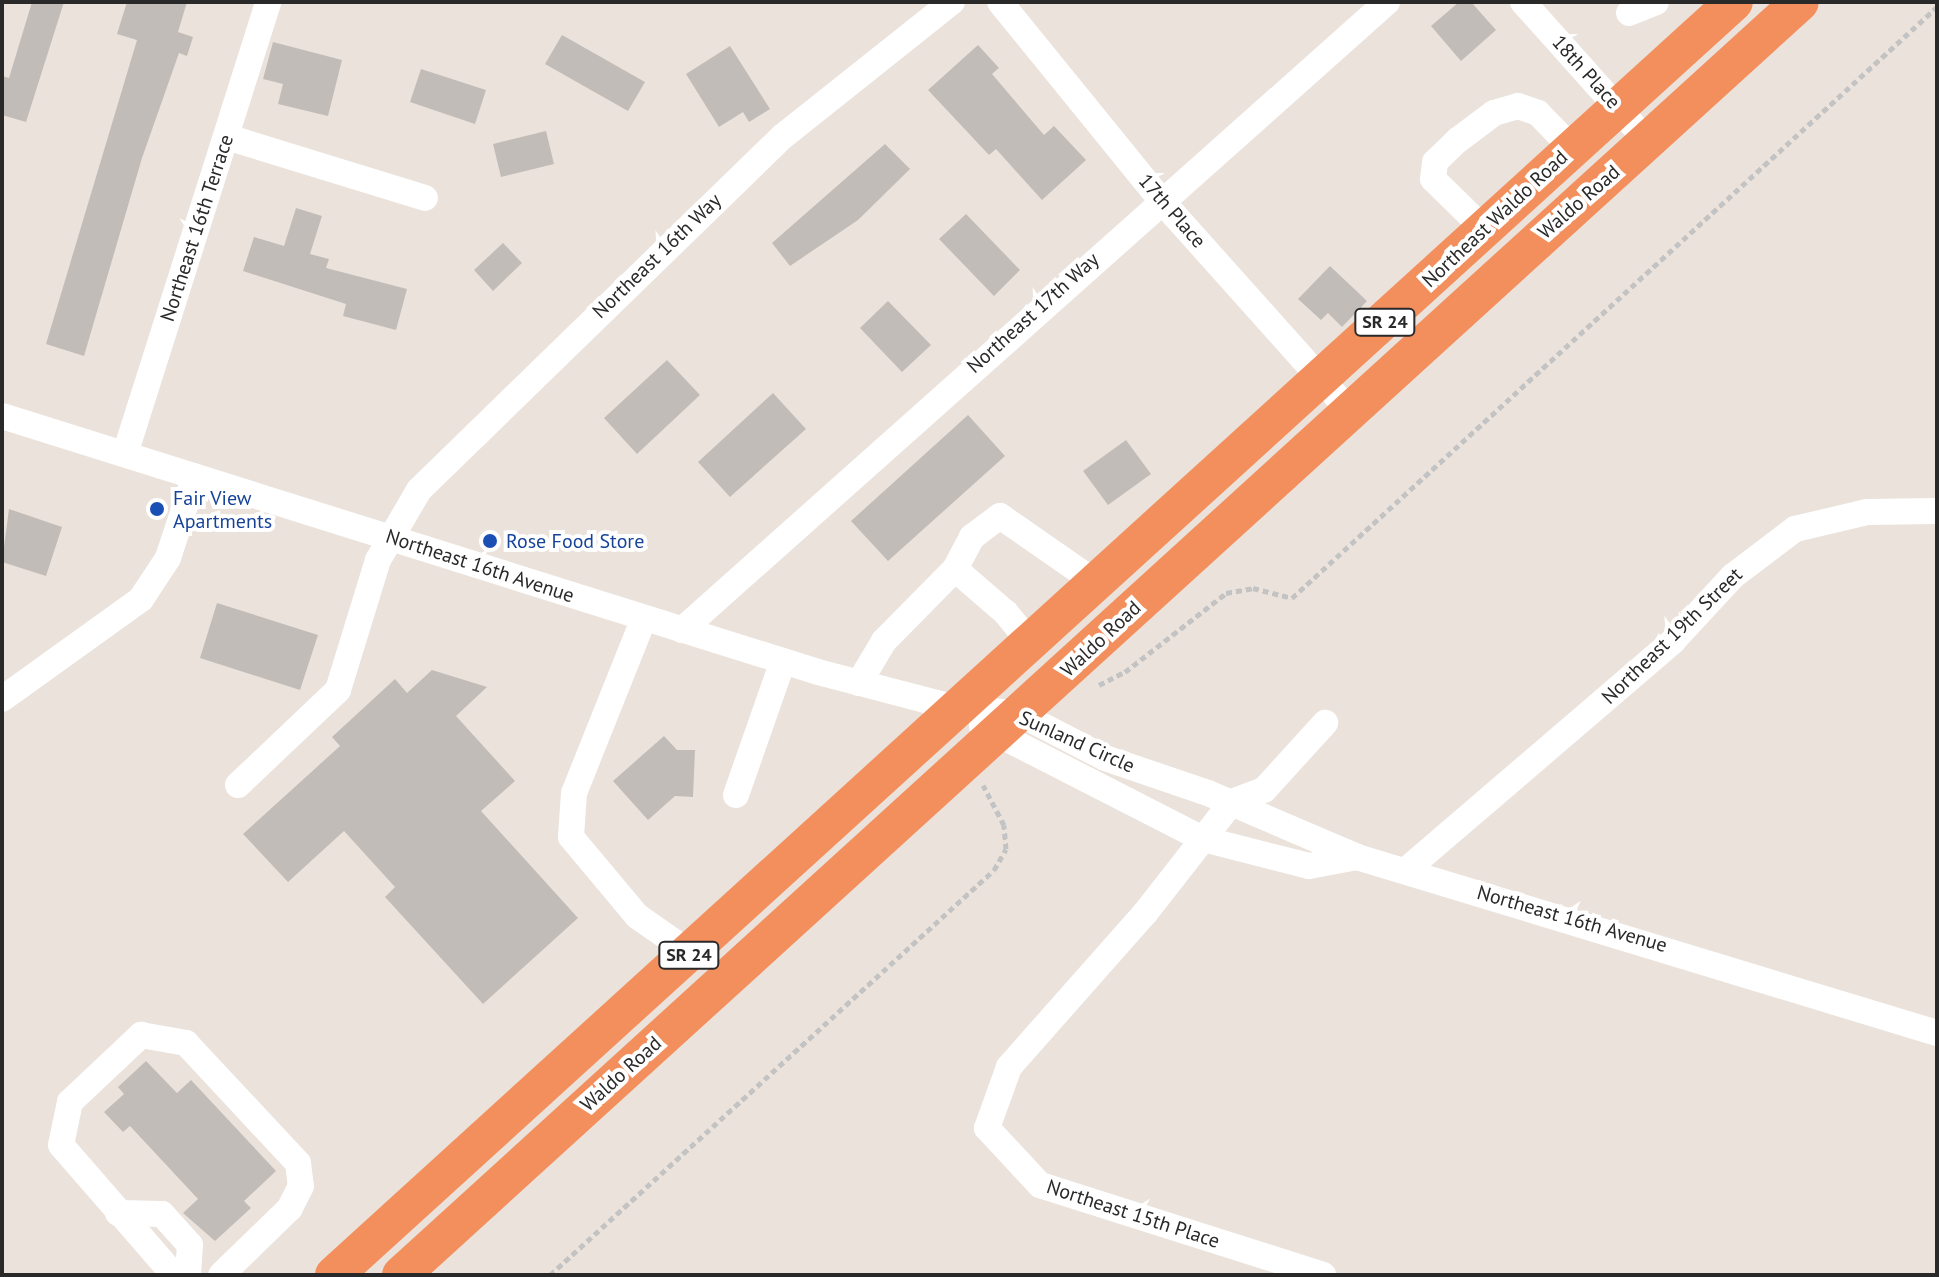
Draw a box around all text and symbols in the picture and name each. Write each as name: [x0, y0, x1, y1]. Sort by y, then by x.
street label: 18th Place: [1547, 30, 1625, 114]
street label: Northeast 16th Terrace: [155, 131, 239, 325]
street label: Northeast Waldo Road: [1417, 145, 1573, 293]
street label: Waldo Road: [1533, 160, 1625, 244]
street label: 17th Place: [1133, 169, 1211, 253]
street label: Northeast 16th Way: [588, 188, 726, 324]
street label: Northeast 17th Way: [962, 247, 1104, 379]
road number: SR 24: [1353, 308, 1417, 336]
place label: Fair View Apartments: [173, 486, 272, 533]
marker: Fair View Apartments: [148, 500, 166, 518]
street label: Northeast 16th Avenue: [382, 524, 578, 608]
place label: Rose Food Store: [506, 529, 644, 553]
marker: Rose Food Store: [481, 532, 499, 550]
street label: Northeast 19th Street: [1597, 563, 1747, 709]
street label: Waldo Road: [1056, 596, 1146, 682]
street label: Sunland Circle: [1016, 706, 1138, 778]
street label: Northeast 16th Avenue: [1474, 880, 1670, 958]
road number: SR 24: [657, 941, 721, 969]
street label: Waldo Road: [576, 1031, 666, 1117]
street label: Northeast 15th Place: [1043, 1175, 1223, 1253]

